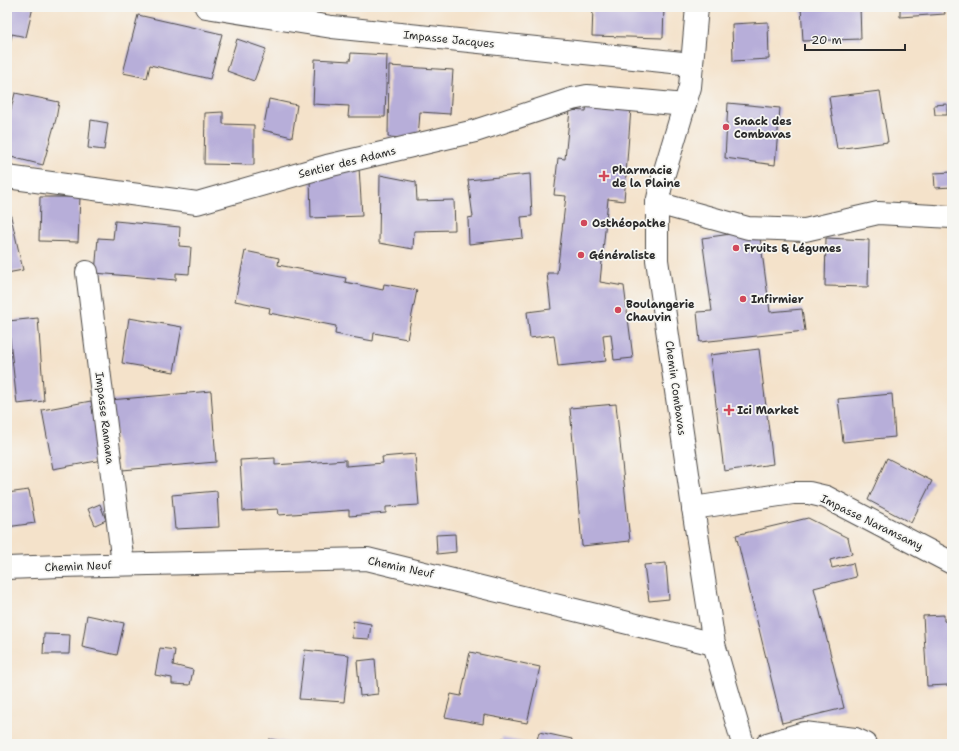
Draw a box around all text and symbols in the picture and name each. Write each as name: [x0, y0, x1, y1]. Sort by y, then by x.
scale bar: [805, 26, 905, 52]
street label: Impasse Jacques: [403, 27, 495, 52]
text: 20 m: [811, 32, 842, 48]
place label: Snack des Combavas: [734, 114, 792, 142]
marker: Snack des Combavas: [721, 122, 731, 132]
street label: Sentier des Adams: [297, 143, 397, 182]
place label: Pharmacie de la Plaine: [612, 163, 681, 191]
marker: Pharmacie de la Plaine: [599, 171, 609, 181]
place label: Osthéopathe: [592, 216, 666, 231]
marker: Osthéopathe: [579, 218, 589, 228]
place label: Fruits & Légumes: [744, 241, 842, 256]
marker: Fruits & Légumes: [731, 243, 741, 253]
place label: Généraliste: [589, 248, 656, 263]
marker: Généraliste: [576, 250, 586, 260]
place label: Infirmier: [751, 292, 804, 307]
marker: Infirmier: [738, 294, 748, 304]
place label: Boulangerie Chauvin: [626, 297, 695, 325]
marker: Boulangerie Chauvin: [613, 305, 623, 315]
street label: Chemin Combavas: [661, 340, 690, 436]
street label: Impasse Ramana: [91, 371, 118, 465]
place label: Ici Market: [737, 403, 800, 418]
marker: Ici Market: [724, 405, 734, 415]
street label: Impasse Naramsamy: [818, 491, 926, 554]
street label: Chemin Neuf: [367, 553, 436, 582]
street label: Chemin Neuf: [44, 558, 113, 575]

